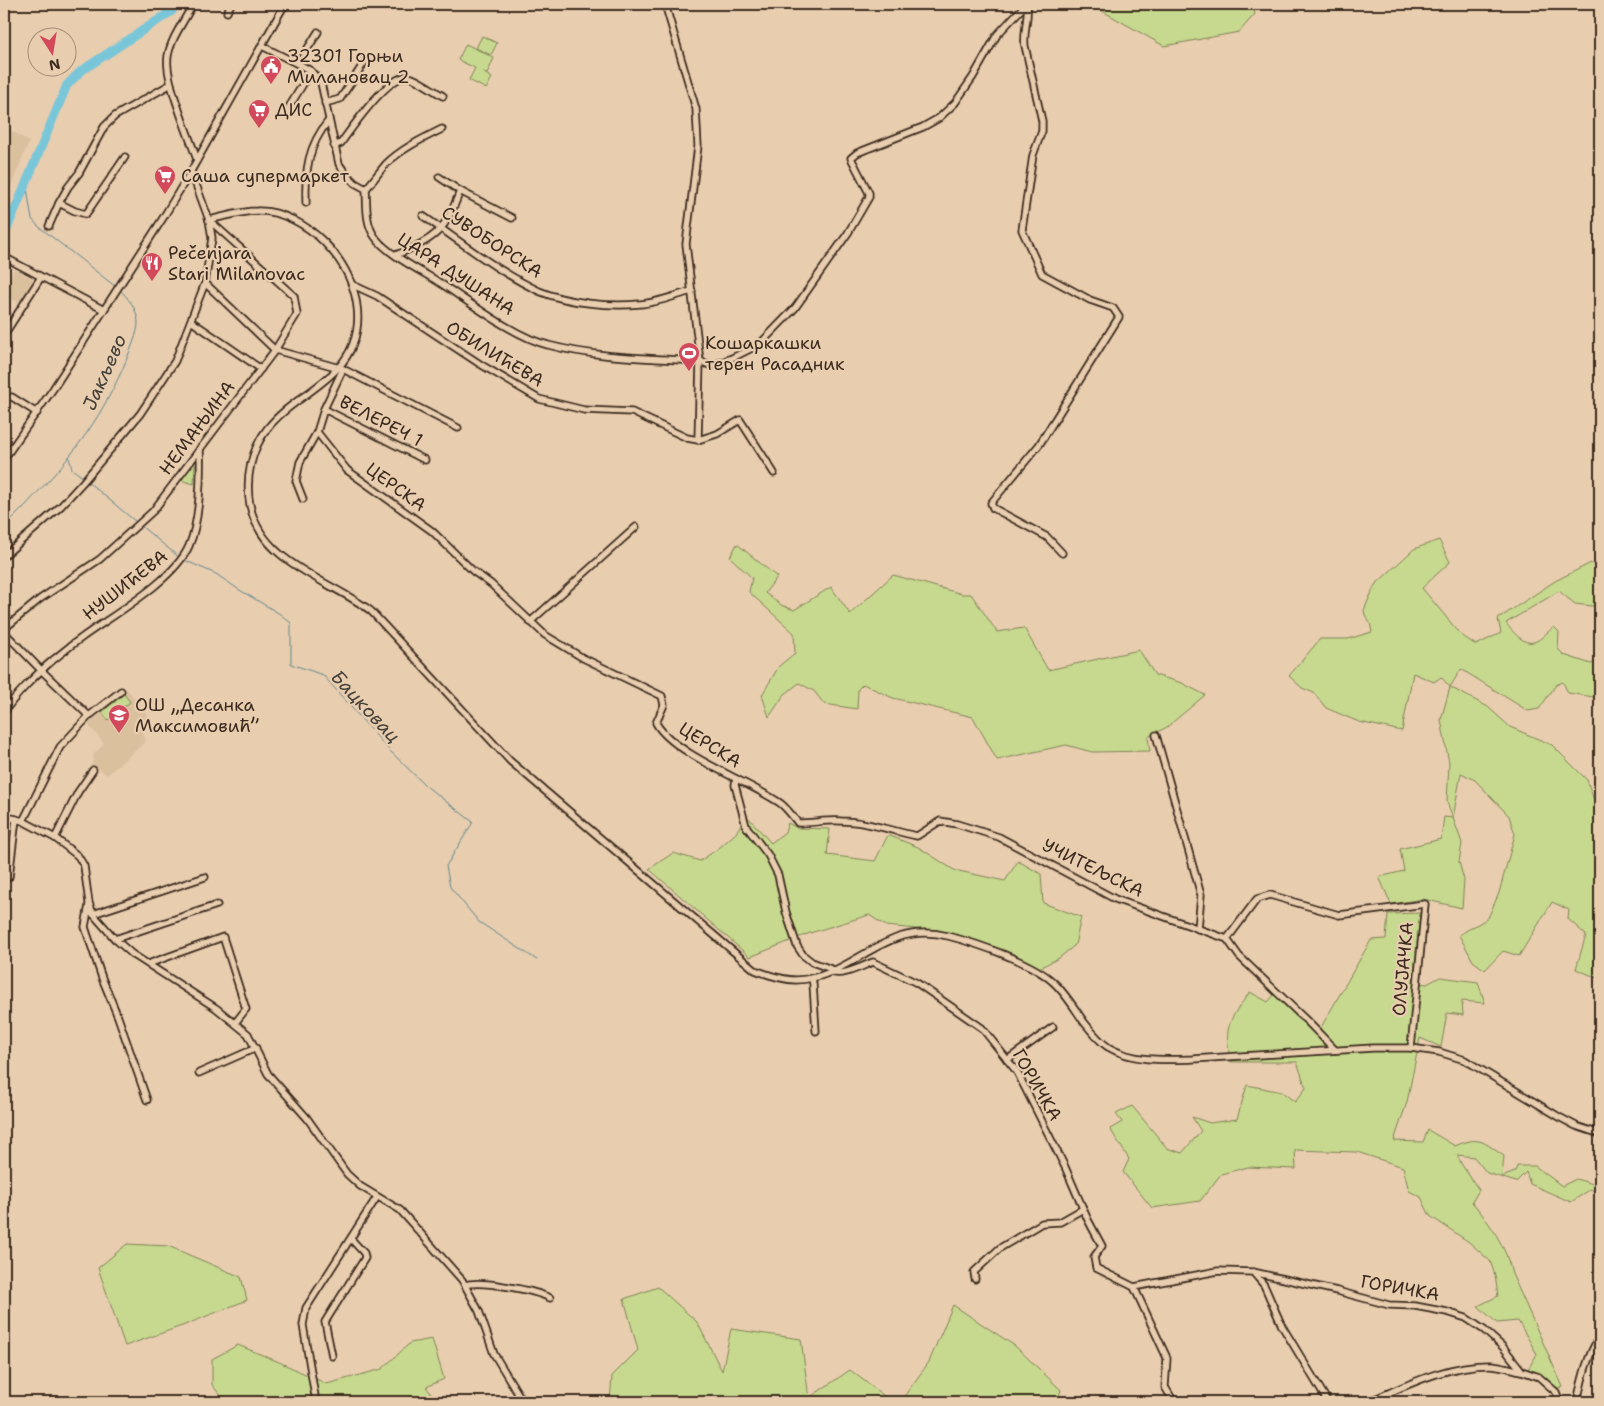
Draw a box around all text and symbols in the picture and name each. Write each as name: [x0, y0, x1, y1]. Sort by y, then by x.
north arrow: [28, 28, 78, 78]
place label: 32301 Горњи Милановац 2: [287, 44, 410, 89]
public building icon: 32301 Горњи Милановац 2: [259, 54, 283, 85]
text: N: [47, 55, 62, 75]
supermarket icon: ДИС: [247, 98, 271, 129]
place label: ДИС: [275, 98, 312, 122]
supermarket icon: Саша супермаркет: [153, 164, 177, 195]
place label: Саша супермаркет: [181, 164, 350, 188]
street label: СУВОБОРСКА: [437, 200, 547, 284]
street label: ЦАРА ДУШАНА: [393, 227, 519, 321]
place label: Pečenjara Stari Milanovac: [168, 241, 305, 286]
restaurant icon: Pečenjara Stari Milanovac: [140, 251, 164, 282]
street label: ОБИЛИЋЕВА: [442, 315, 548, 393]
water label: Јакљево: [77, 330, 132, 414]
place label: Кошаркашки терен Расадник: [705, 331, 845, 376]
sports icon: Кошаркашки терен Расадник: [677, 341, 701, 372]
street label: НЕМАЊИНА: [154, 376, 240, 480]
street label: ВЕЛЕРЕЧ 1: [335, 390, 427, 452]
street label: ЦЕРСКА: [361, 457, 431, 517]
street label: НУШИЋЕВА: [77, 544, 173, 626]
water label: Бацковац: [325, 665, 406, 748]
place label: ОШ „Десанка Максимовић”: [135, 693, 259, 738]
school or university icon: ОШ „Десанка Максимовић”: [107, 703, 131, 734]
street label: ЦЕРСКА: [674, 717, 746, 773]
street label: УЧИТЕЉСКА: [1038, 833, 1148, 903]
street label: ОЛУЈАЧКА: [1387, 921, 1419, 1017]
street label: ГОРИЧКА: [1007, 1045, 1067, 1125]
street label: ГОРИЧКА: [1359, 1269, 1441, 1307]

